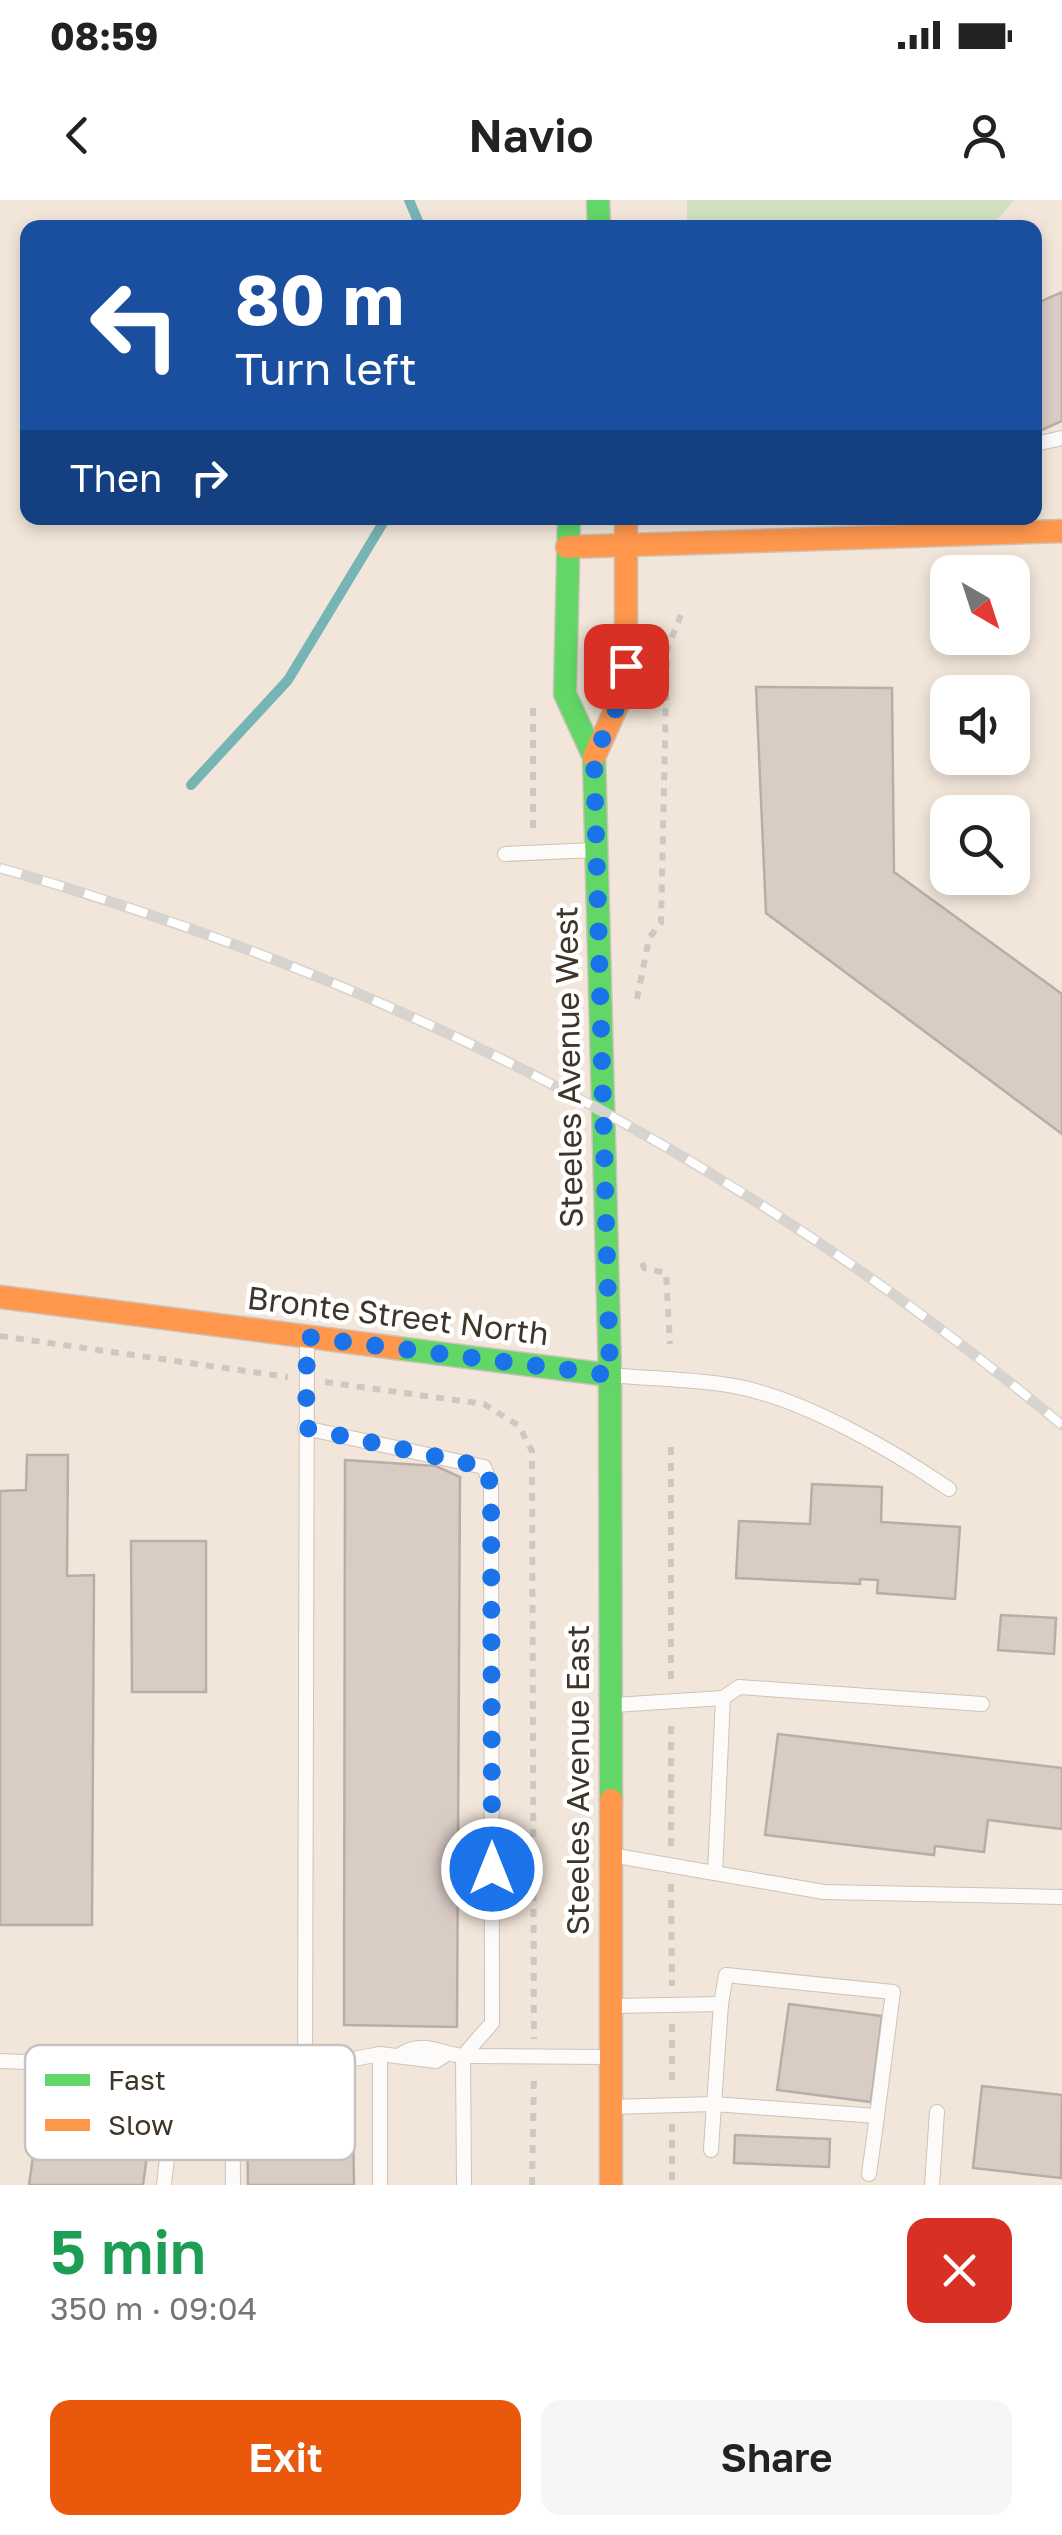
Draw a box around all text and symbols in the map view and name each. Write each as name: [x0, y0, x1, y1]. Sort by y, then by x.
text: 08:59: [50, 13, 159, 58]
icon: back: [50, 108, 105, 163]
text: Navio: [469, 108, 593, 162]
icon: person: [957, 108, 1012, 163]
text: 80 m: [235, 256, 404, 340]
icon: left: [70, 260, 200, 390]
text: Turn left: [235, 341, 417, 395]
icon: right: [182, 450, 237, 505]
text: Then: [70, 455, 162, 500]
north arrow: [930, 555, 1030, 655]
map controls: [930, 555, 1030, 895]
pin: [584, 624, 669, 709]
icon: arrive: [599, 639, 654, 694]
button: sound: [930, 675, 1030, 775]
button: search: [930, 795, 1030, 895]
street label: Steeles Avenue West: [546, 906, 590, 1228]
street label: Bronte Street North: [245, 1278, 551, 1352]
street label: Steeles Avenue East: [558, 1624, 596, 1936]
position arrow: [440, 1817, 544, 1921]
legend: [25, 2045, 355, 2160]
text: Fast: [108, 2063, 166, 2096]
text: Slow: [108, 2108, 174, 2141]
text: 5 min: [50, 2215, 206, 2287]
button: close: [907, 2218, 1012, 2323]
text: 350 m · 09:04: [50, 2289, 257, 2327]
button: Exit: [50, 2400, 521, 2515]
button: Share: [541, 2400, 1012, 2515]

